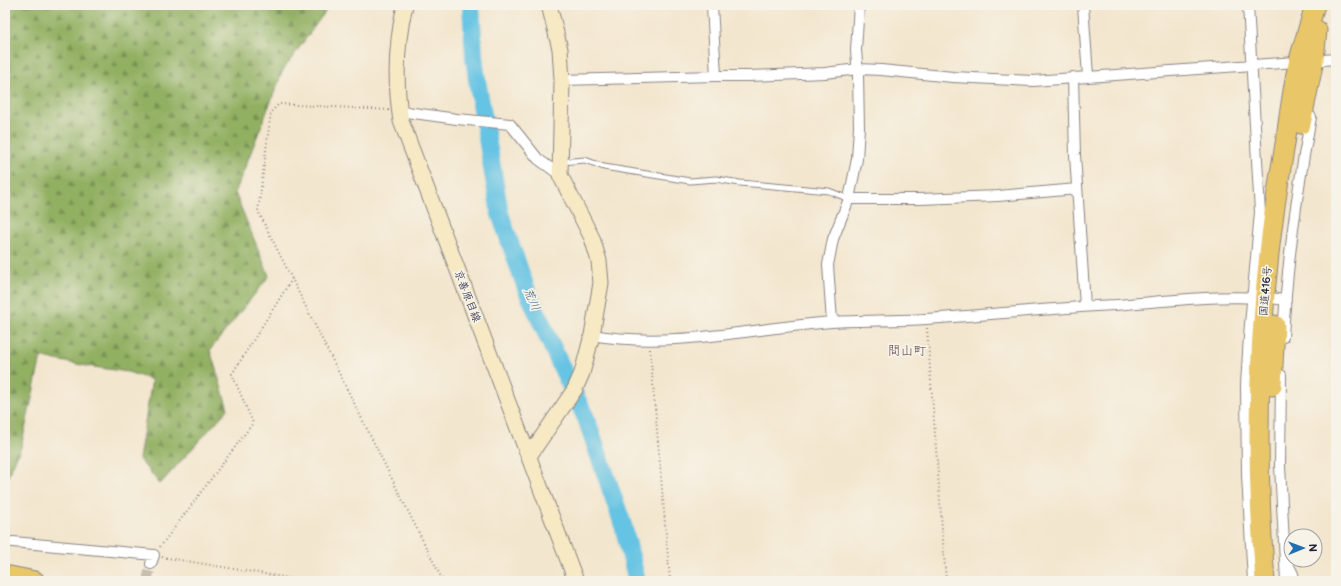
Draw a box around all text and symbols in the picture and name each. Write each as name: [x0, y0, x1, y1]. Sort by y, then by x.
street label: 国道416号: [1257, 265, 1274, 317]
street label: 京善原目線: [452, 268, 483, 324]
water label: 荒川: [520, 285, 543, 313]
district label: 間山町: [887, 343, 927, 359]
north arrow: [1283, 528, 1323, 568]
text: N: [1306, 544, 1319, 552]

